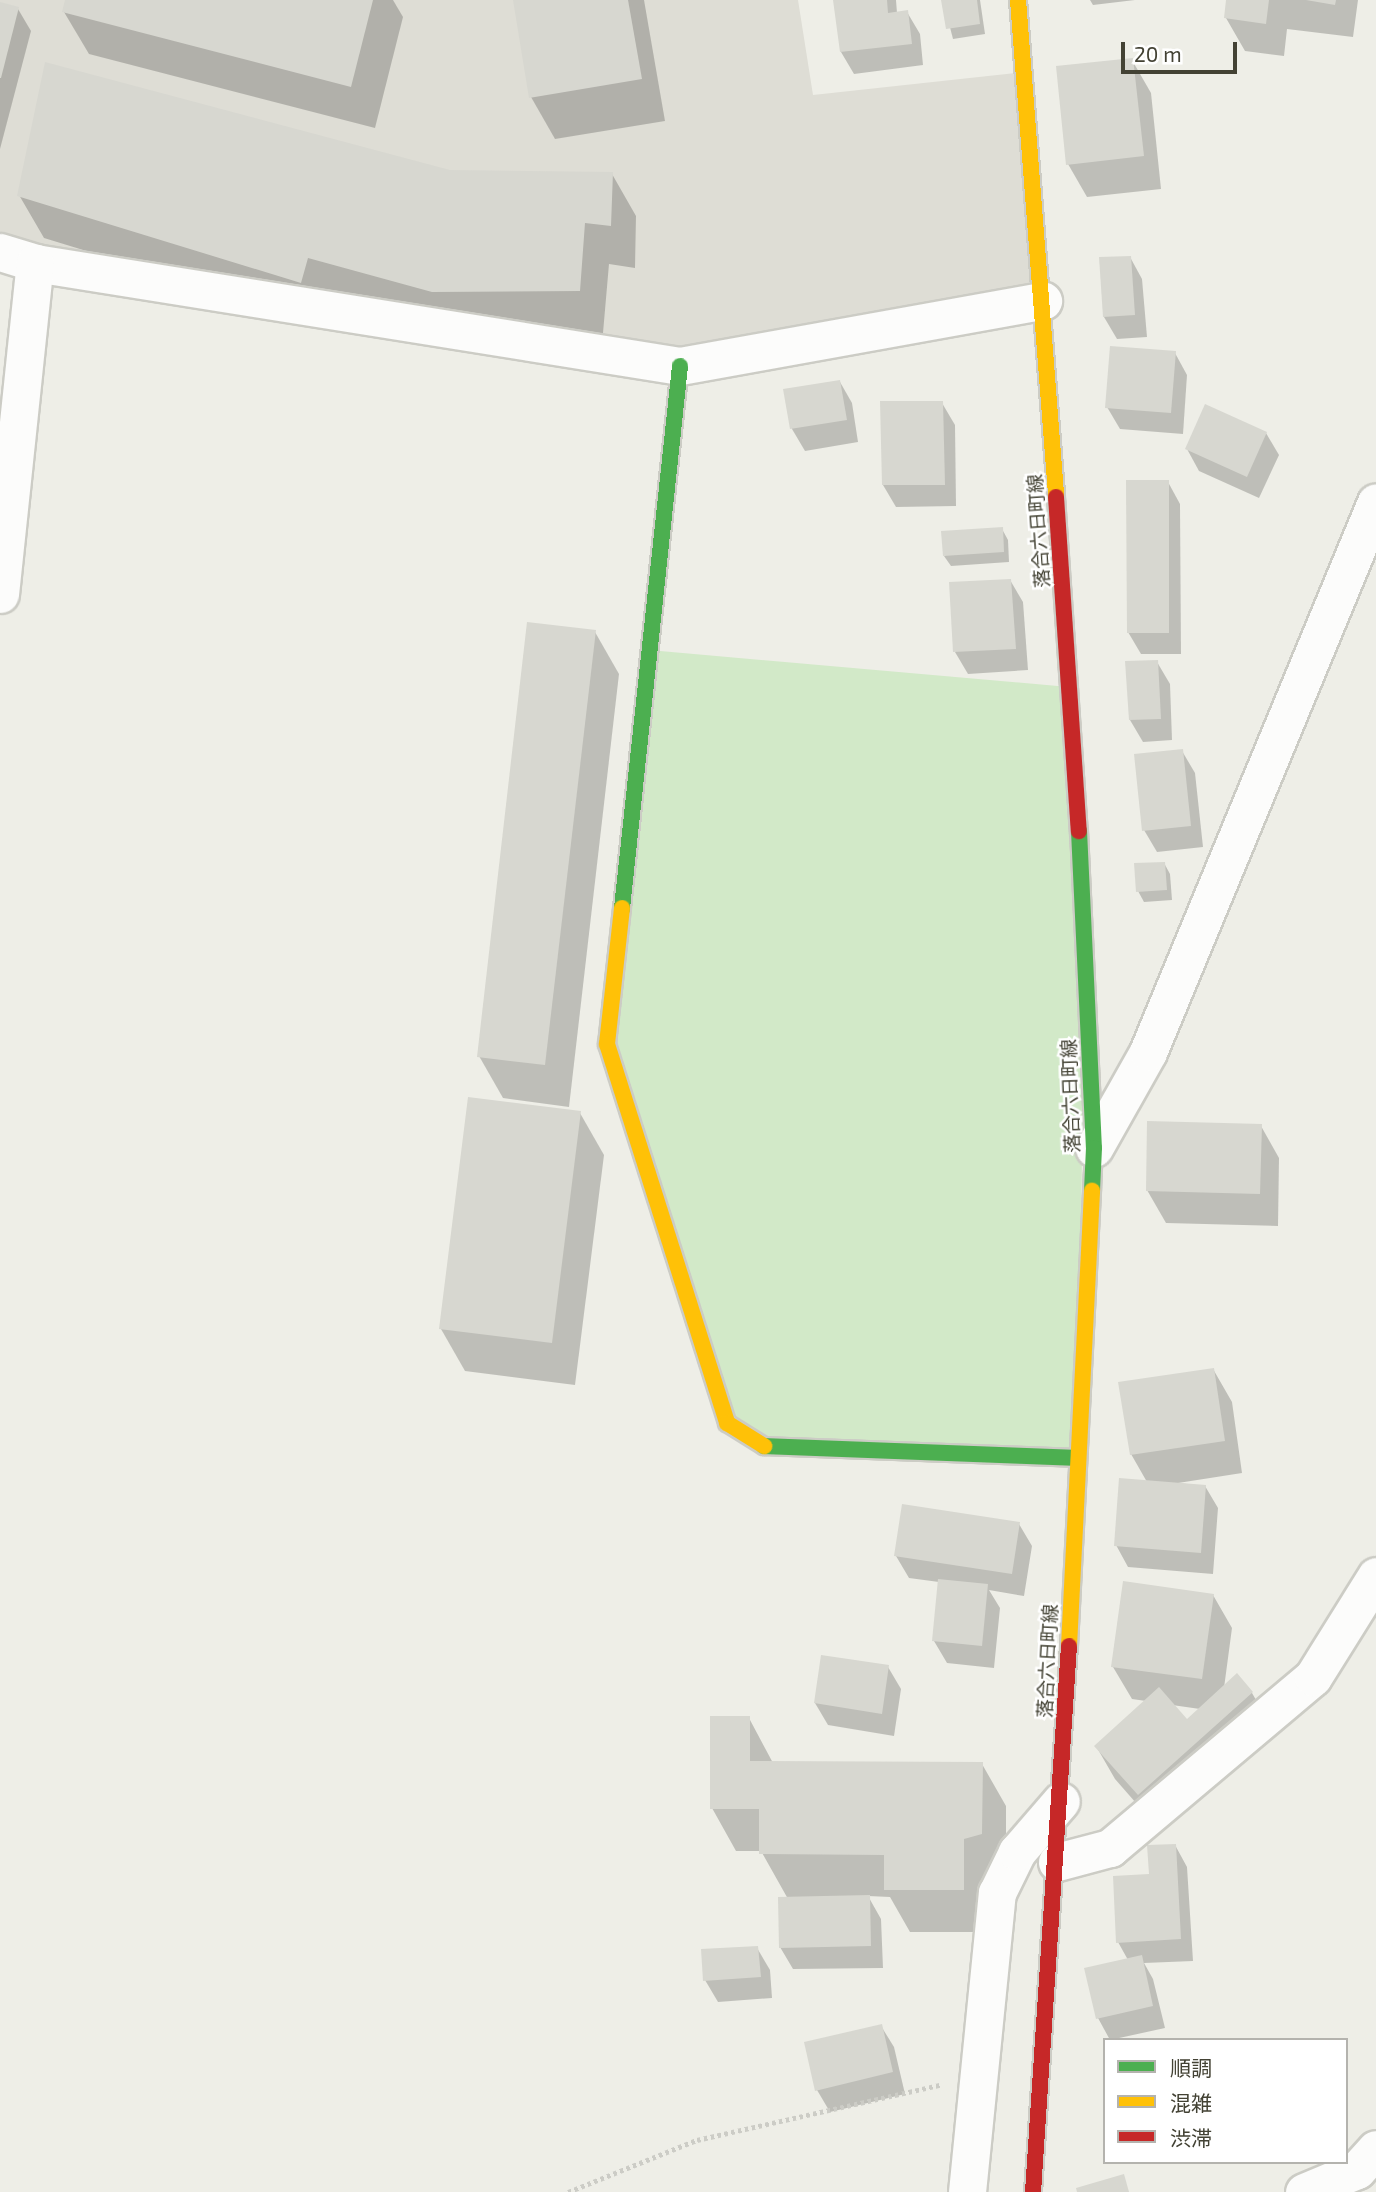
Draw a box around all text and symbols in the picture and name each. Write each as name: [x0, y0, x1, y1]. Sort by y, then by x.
scale bar: [1124, 28, 1240, 72]
text: 20 m: [1134, 41, 1182, 66]
street label: 落合六日町線: [1023, 473, 1053, 589]
street label: 落合六日町線: [1057, 1039, 1083, 1153]
street label: 落合六日町線: [1033, 1603, 1061, 1719]
legend: [1103, 2038, 1348, 2164]
text: 順調: [1170, 2055, 1212, 2080]
text: 混雑: [1170, 2090, 1212, 2115]
text: 渋滞: [1170, 2125, 1212, 2150]

